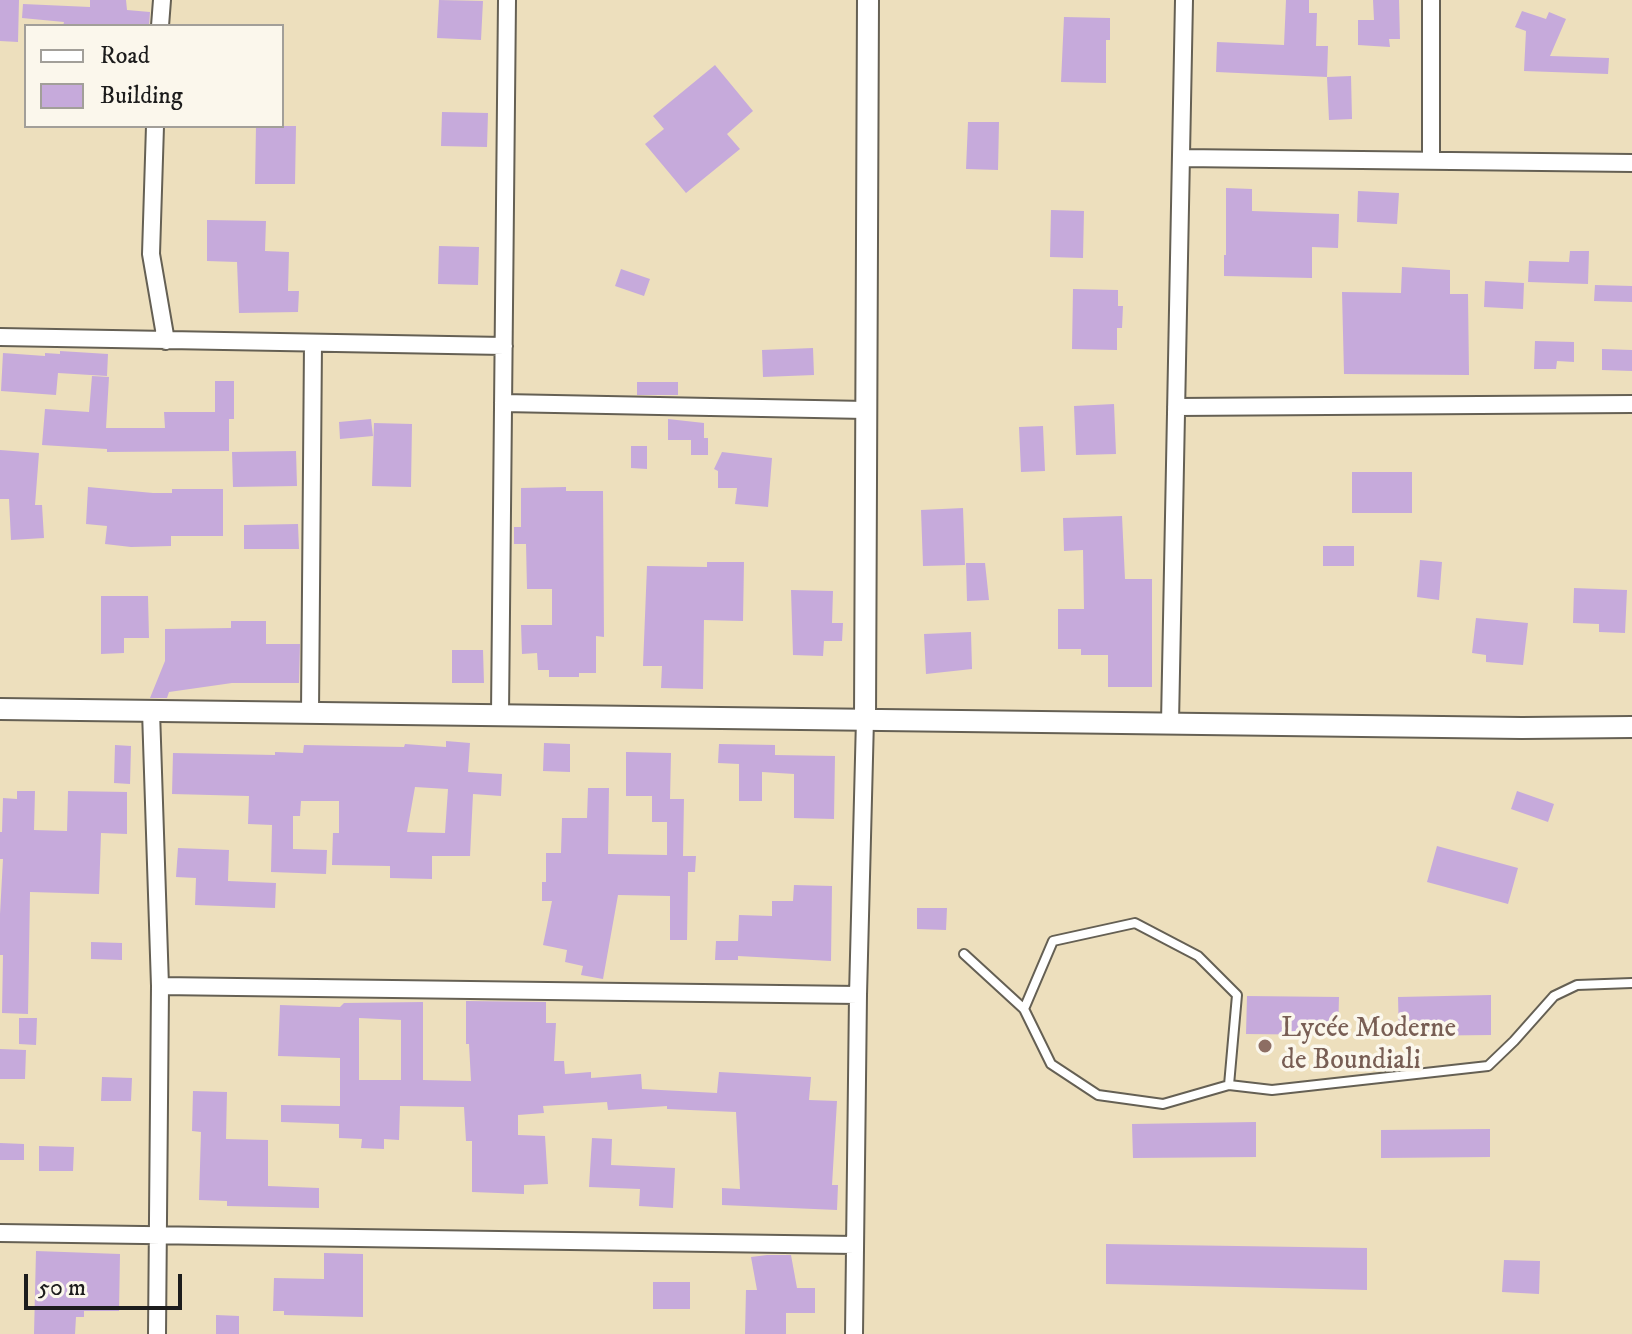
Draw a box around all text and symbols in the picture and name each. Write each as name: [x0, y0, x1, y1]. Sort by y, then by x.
legend: [24, 24, 284, 128]
text: Road: [100, 41, 150, 71]
text: Building: [100, 81, 183, 111]
place label: Lycée Moderne de Boundiali: [1281, 1013, 1456, 1079]
marker: Lycée Moderne de Boundiali: [1256, 1037, 1274, 1055]
scale bar: [28, 1258, 186, 1308]
text: 50 m: [38, 1273, 86, 1303]

